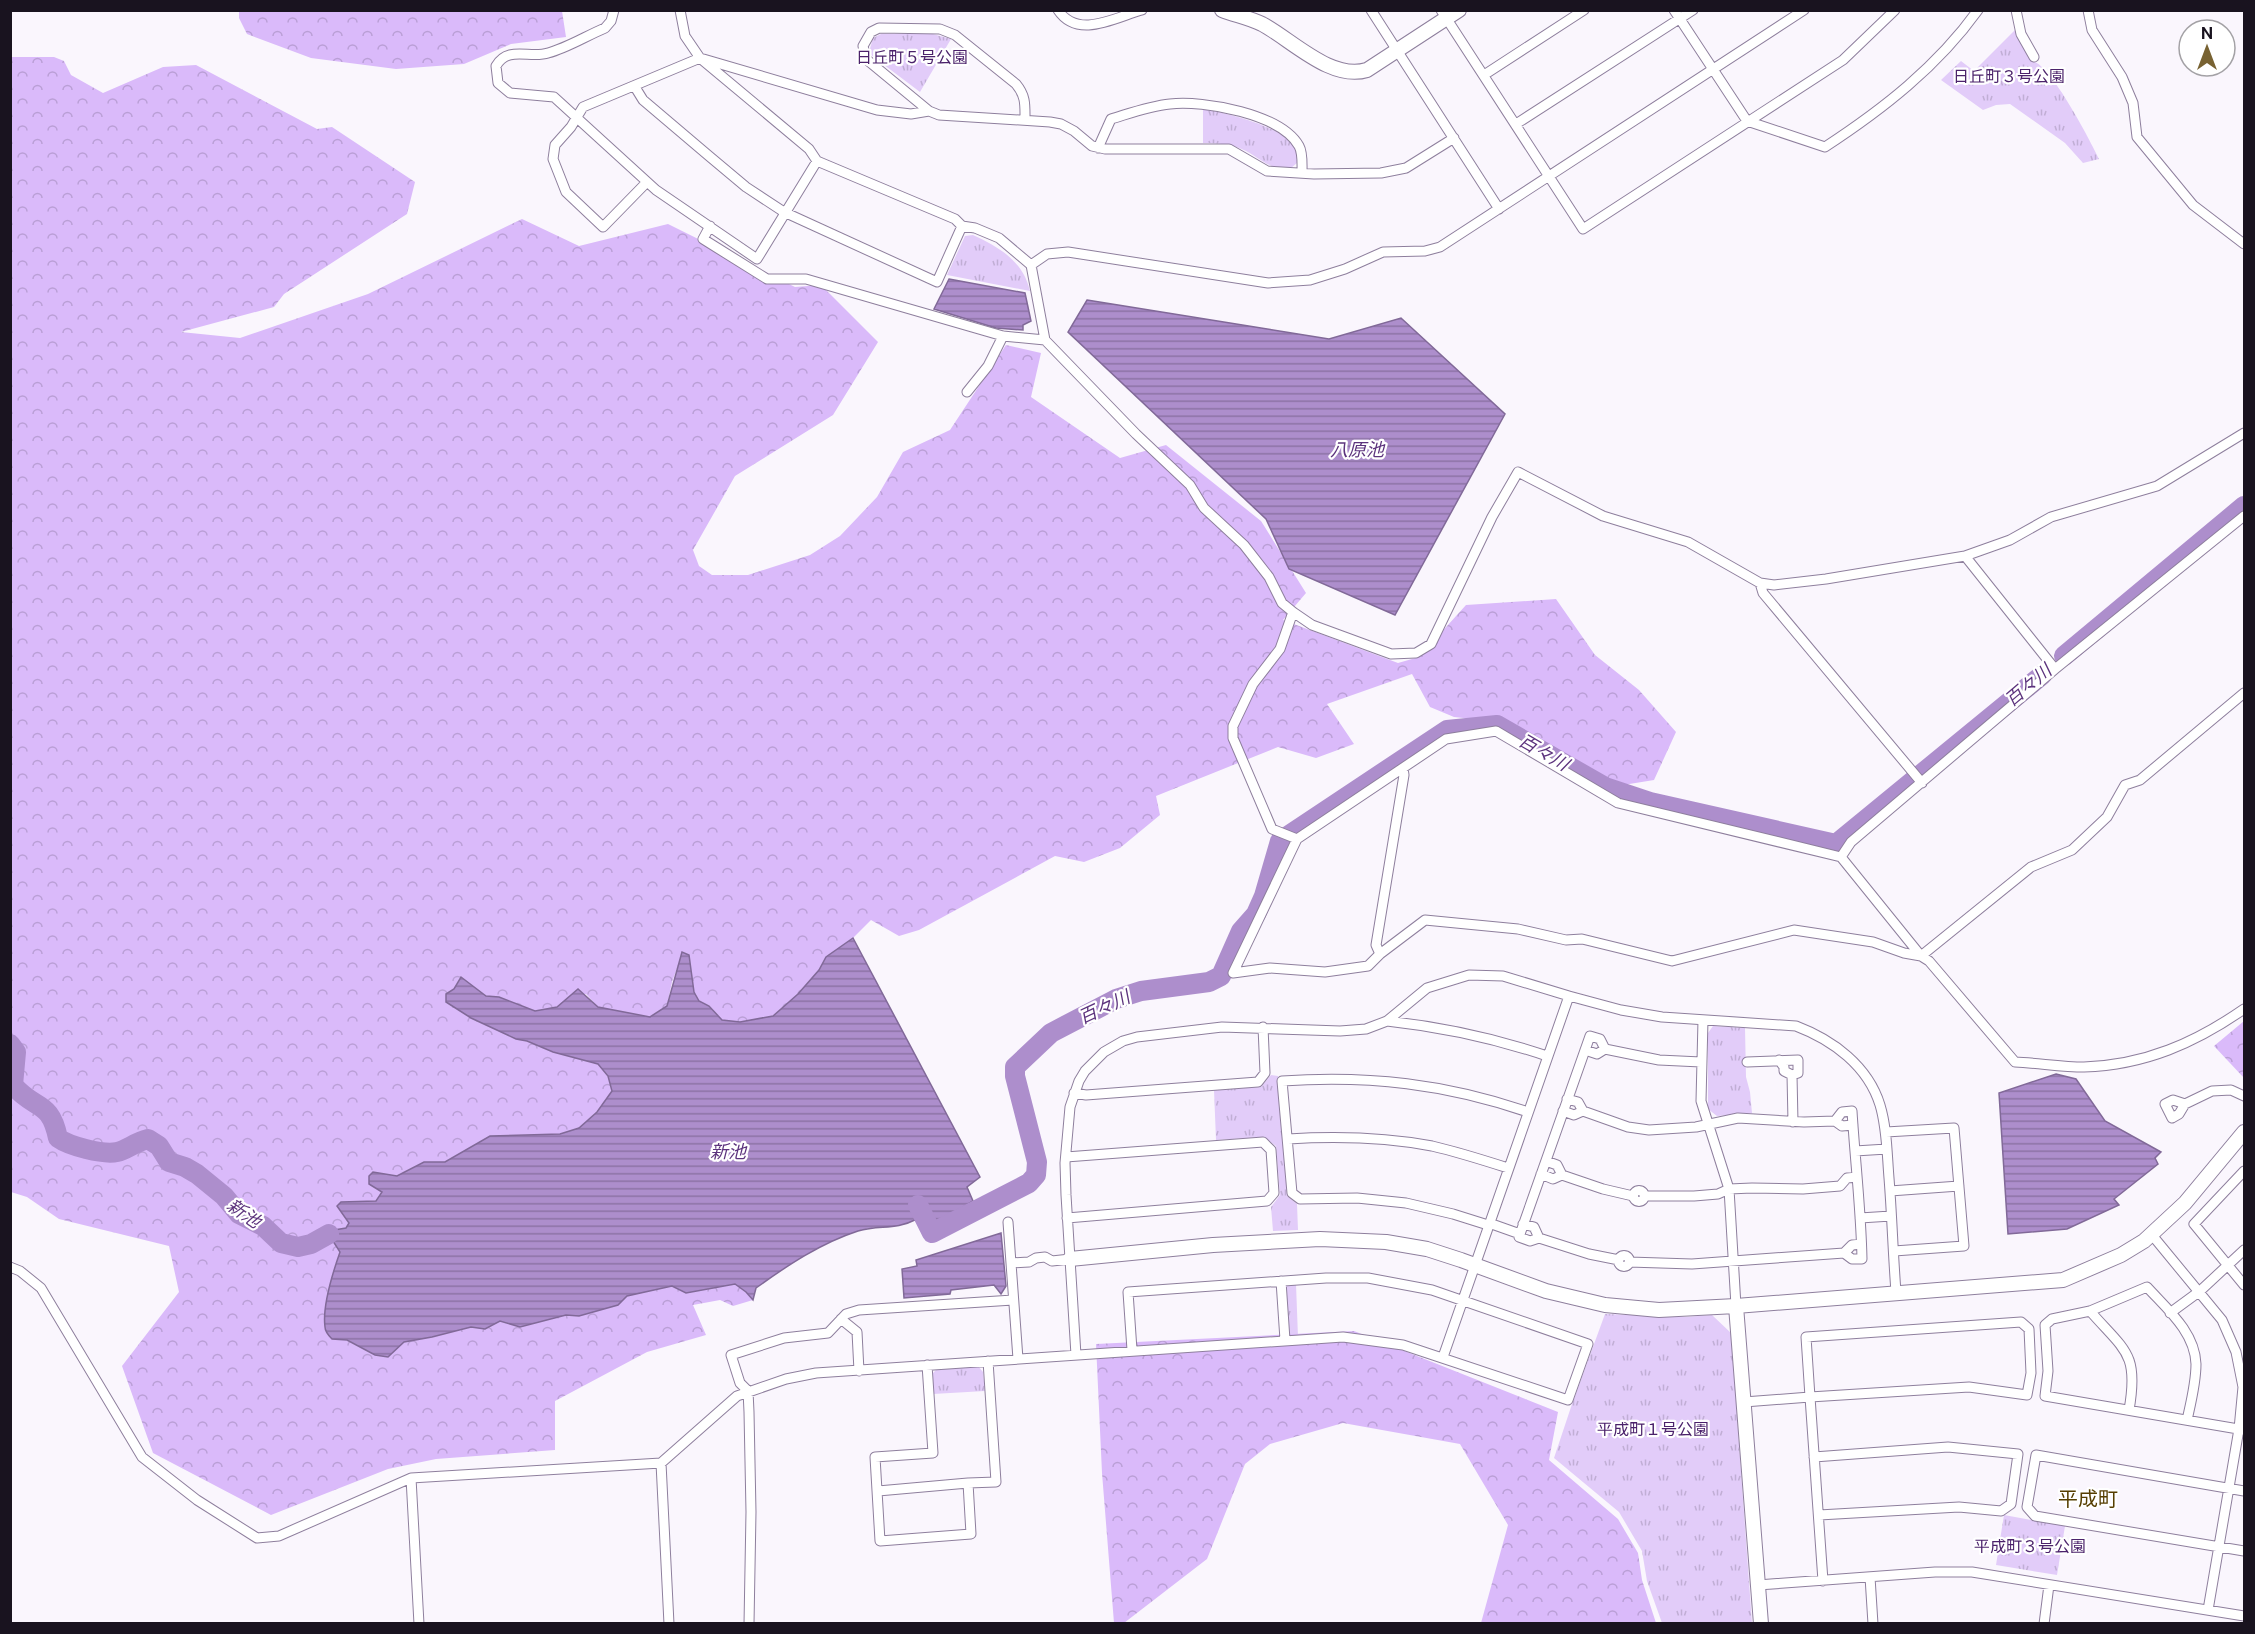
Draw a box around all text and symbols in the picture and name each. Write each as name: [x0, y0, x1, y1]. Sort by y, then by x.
north arrow: [2177, 18, 2237, 78]
text: N: [2201, 24, 2213, 43]
park label: 日丘町５号公園: [856, 48, 968, 67]
park label: 日丘町３号公園: [1953, 67, 2065, 86]
water label: 八原池: [1330, 439, 1386, 460]
water label: 百々川: [2001, 658, 2057, 710]
water label: 百々川: [1515, 729, 1574, 776]
water label: 百々川: [1075, 985, 1135, 1028]
water label: 新池: [710, 1141, 748, 1162]
water label: 新池: [223, 1194, 266, 1233]
park label: 平成町１号公園: [1597, 1420, 1709, 1439]
district label: 平成町: [2058, 1487, 2118, 1511]
park label: 平成町３号公園: [1974, 1537, 2086, 1556]

